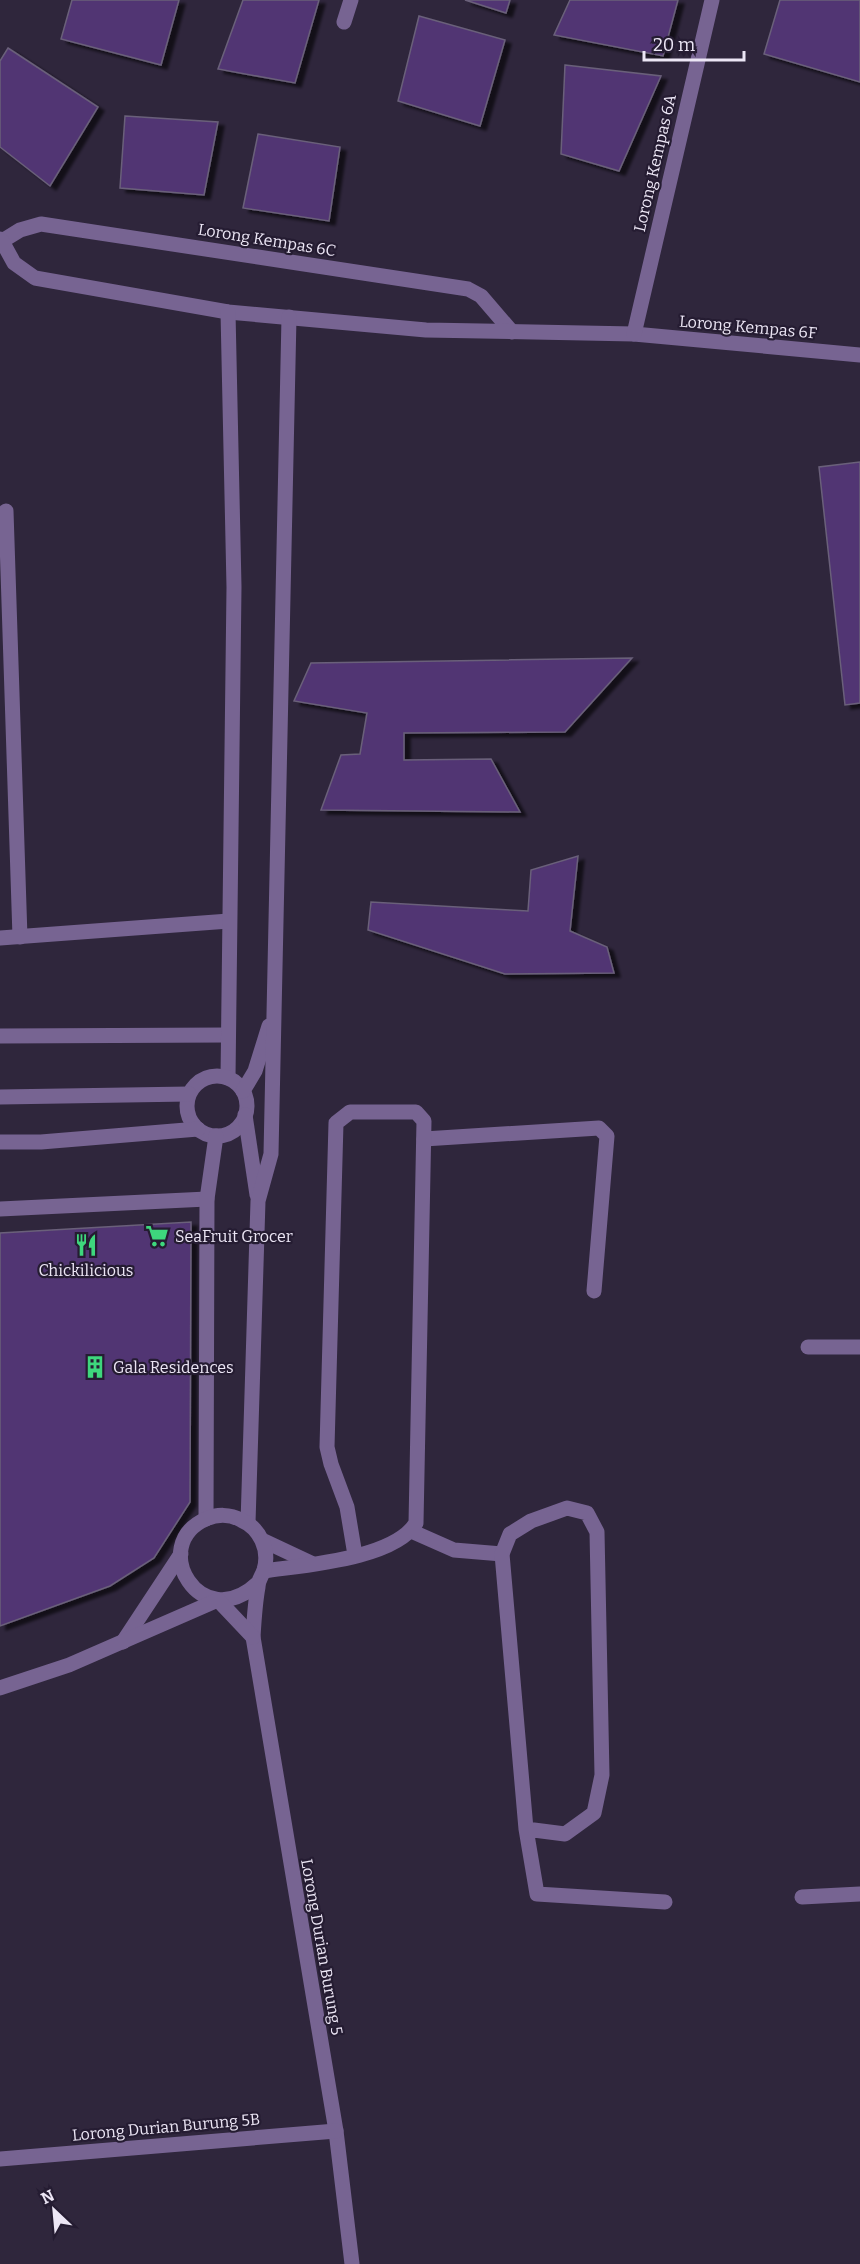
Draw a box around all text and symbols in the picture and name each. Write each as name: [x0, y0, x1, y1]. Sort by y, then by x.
scale bar: [644, 24, 744, 62]
text: 20 m: [653, 34, 695, 56]
street label: Lorong Kempas 6A: [630, 92, 680, 234]
street label: Lorong Kempas 6C: [197, 220, 337, 260]
street label: Lorong Kempas 6F: [678, 312, 818, 342]
supermarket icon: SeaFruit Grocer: [144, 1223, 170, 1249]
place label: SeaFruit Grocer: [175, 1227, 293, 1246]
restaurant icon: Chickilicious: [73, 1232, 99, 1258]
place label: Chickilicious: [39, 1261, 133, 1280]
building icon: Gala Residences: [82, 1354, 108, 1380]
place label: Gala Residences: [113, 1358, 234, 1377]
street label: Lorong Durian Burung 5: [297, 1857, 347, 2037]
street label: Lorong Durian Burung 5B: [71, 2109, 261, 2145]
north arrow: [24, 2180, 84, 2240]
text: N: [38, 2186, 57, 2208]

